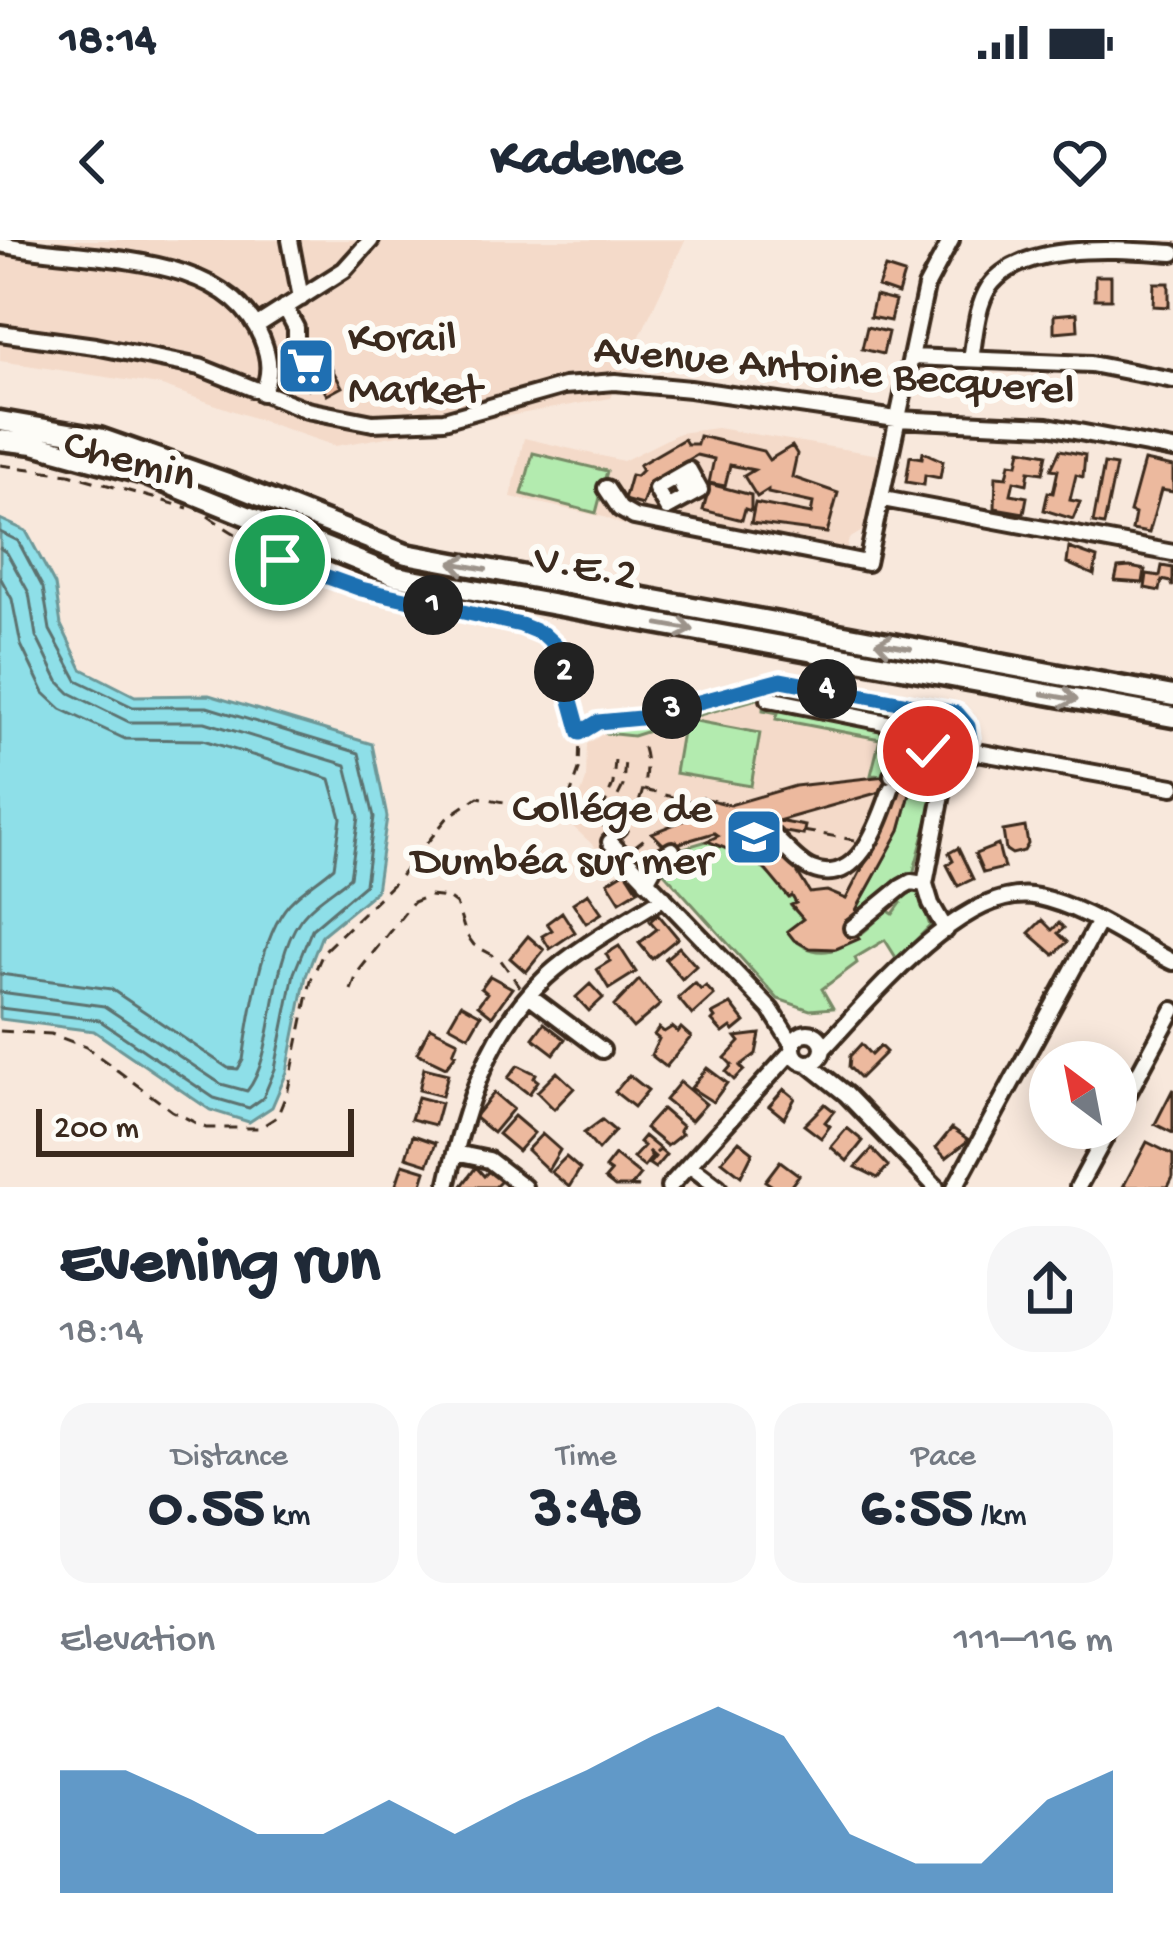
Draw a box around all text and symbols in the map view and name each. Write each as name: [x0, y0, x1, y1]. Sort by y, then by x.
text: 18:14: [60, 16, 156, 69]
icon: back: [60, 129, 126, 195]
icon: heart: [1047, 129, 1113, 195]
text: Kadence: [491, 130, 682, 194]
place label: Korail Market: [348, 314, 485, 419]
street label: Avenue Antoine Becquerel: [591, 326, 1077, 420]
supermarket icon: Korail Market: [275, 335, 337, 397]
street label: Chemin: [57, 420, 201, 506]
pin: [229, 509, 331, 611]
icon: arrive: [247, 527, 313, 593]
street label: V.E.2: [529, 535, 641, 605]
one-way arrow: [449, 554, 488, 576]
pin: 1: [403, 575, 463, 635]
text: 1: [426, 586, 440, 624]
one-way arrow: [656, 617, 695, 639]
one-way arrow: [874, 633, 913, 656]
pin: 2: [534, 642, 594, 702]
text: 2: [556, 653, 572, 691]
pin: 4: [797, 659, 857, 719]
text: 4: [819, 670, 835, 708]
pin: 3: [642, 679, 702, 739]
one-way arrow: [1040, 686, 1079, 709]
text: 3: [663, 690, 681, 728]
pin: [877, 700, 979, 802]
icon: check: [895, 718, 961, 784]
place label: Collége de Dumbéa sur mer: [409, 785, 716, 890]
school or university icon: Collége de Dumbéa sur mer: [723, 806, 785, 868]
north arrow: [1029, 1041, 1137, 1149]
map controls: [1029, 1041, 1137, 1149]
scale bar: [36, 1103, 354, 1156]
text: 200 m: [54, 1111, 139, 1149]
button: share: [987, 1226, 1113, 1352]
text: Evening run: [60, 1227, 380, 1305]
text: 18:14: [60, 1311, 144, 1357]
text: Distance: [171, 1439, 288, 1477]
text: Time: [556, 1439, 617, 1477]
text: Pace: [911, 1439, 976, 1477]
text: 0.55: [149, 1477, 265, 1547]
text: 3:48: [531, 1477, 642, 1547]
text: 6:55: [860, 1477, 973, 1547]
text: km: [265, 1498, 310, 1536]
text: /km: [973, 1498, 1027, 1536]
text: Elevation: [60, 1619, 215, 1665]
text: 111–116 m: [954, 1619, 1113, 1665]

